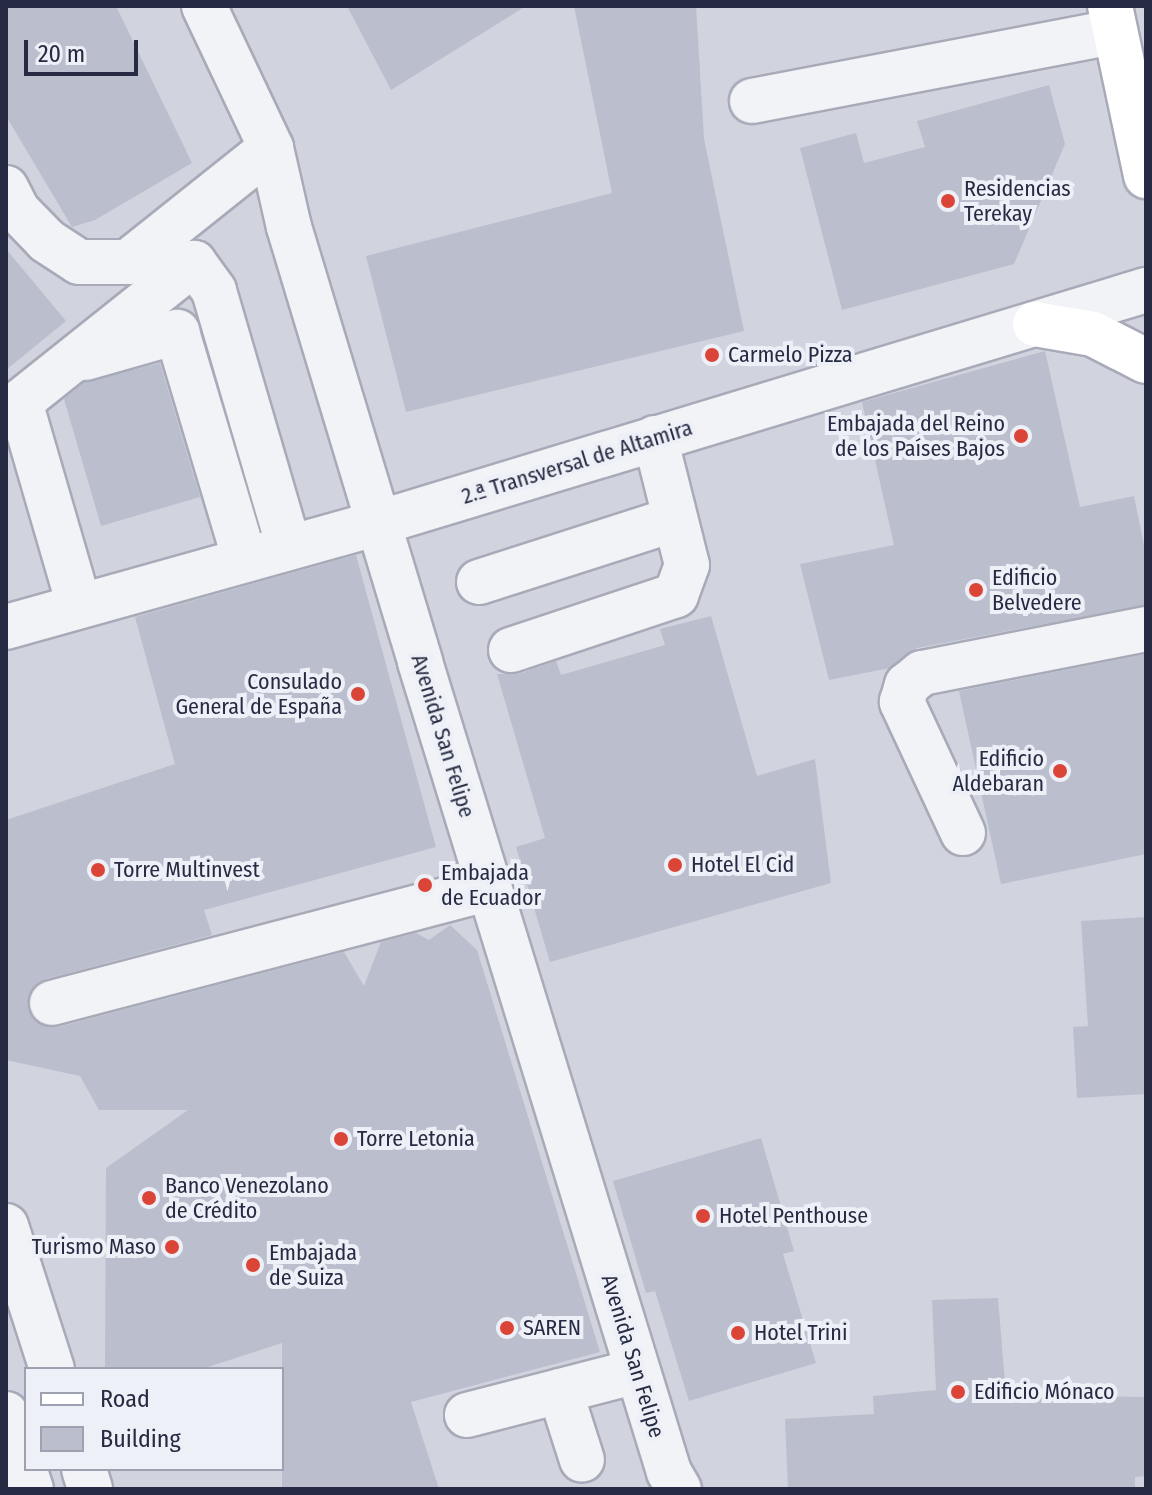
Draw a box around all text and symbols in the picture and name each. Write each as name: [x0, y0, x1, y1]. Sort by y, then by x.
scale bar: [28, 24, 142, 74]
text: 20 m: [38, 40, 85, 68]
place label: Residencias Terekay: [964, 175, 1071, 226]
marker: Residencias Terekay: [939, 192, 957, 210]
place label: Carmelo Pizza: [728, 342, 853, 368]
marker: Carmelo Pizza: [703, 346, 721, 364]
place label: Embajada del Reino de los Países Bajos: [827, 410, 1005, 462]
street label: 2.ª Transversal de Altamira: [459, 414, 695, 510]
marker: Embajada del Reino de los Países Bajos: [1012, 427, 1030, 445]
place label: Edificio Belvedere: [992, 564, 1082, 616]
marker: Edificio Belvedere: [967, 581, 985, 599]
street label: Avenida San Felipe: [406, 651, 480, 821]
place label: Consulado General de España: [175, 668, 342, 720]
marker: Consulado General de España: [349, 685, 367, 703]
place label: Edificio Aldebaran: [952, 745, 1044, 796]
marker: Edificio Aldebaran: [1051, 762, 1069, 780]
place label: Hotel El Cid: [691, 852, 794, 878]
marker: Hotel El Cid: [666, 856, 684, 874]
place label: Torre Multinvest: [114, 857, 260, 883]
place label: Embajada de Ecuador: [441, 859, 541, 910]
marker: Torre Multinvest: [89, 861, 107, 879]
marker: Embajada de Ecuador: [416, 876, 434, 894]
place label: Torre Letonia: [357, 1126, 475, 1152]
marker: Torre Letonia: [332, 1130, 350, 1148]
place label: Banco Venezolano de Crédito: [165, 1172, 329, 1224]
marker: Banco Venezolano de Crédito: [140, 1189, 158, 1207]
place label: Hotel Penthouse: [719, 1203, 868, 1229]
marker: Hotel Penthouse: [694, 1207, 712, 1225]
place label: Turismo Maso: [32, 1234, 156, 1260]
marker: Turismo Maso: [163, 1238, 181, 1256]
place label: Embajada de Suiza: [269, 1239, 357, 1290]
marker: Embajada de Suiza: [244, 1256, 262, 1274]
street label: Avenida San Felipe: [596, 1271, 670, 1441]
place label: SAREN: [523, 1315, 581, 1341]
marker: SAREN: [498, 1319, 516, 1337]
place label: Hotel Trini: [754, 1320, 847, 1346]
marker: Hotel Trini: [729, 1324, 747, 1342]
legend: [24, 1367, 284, 1471]
place label: Edificio Mónaco: [974, 1379, 1115, 1405]
marker: Edificio Mónaco: [949, 1383, 967, 1401]
text: Road: [100, 1385, 150, 1413]
text: Building: [100, 1425, 181, 1453]

